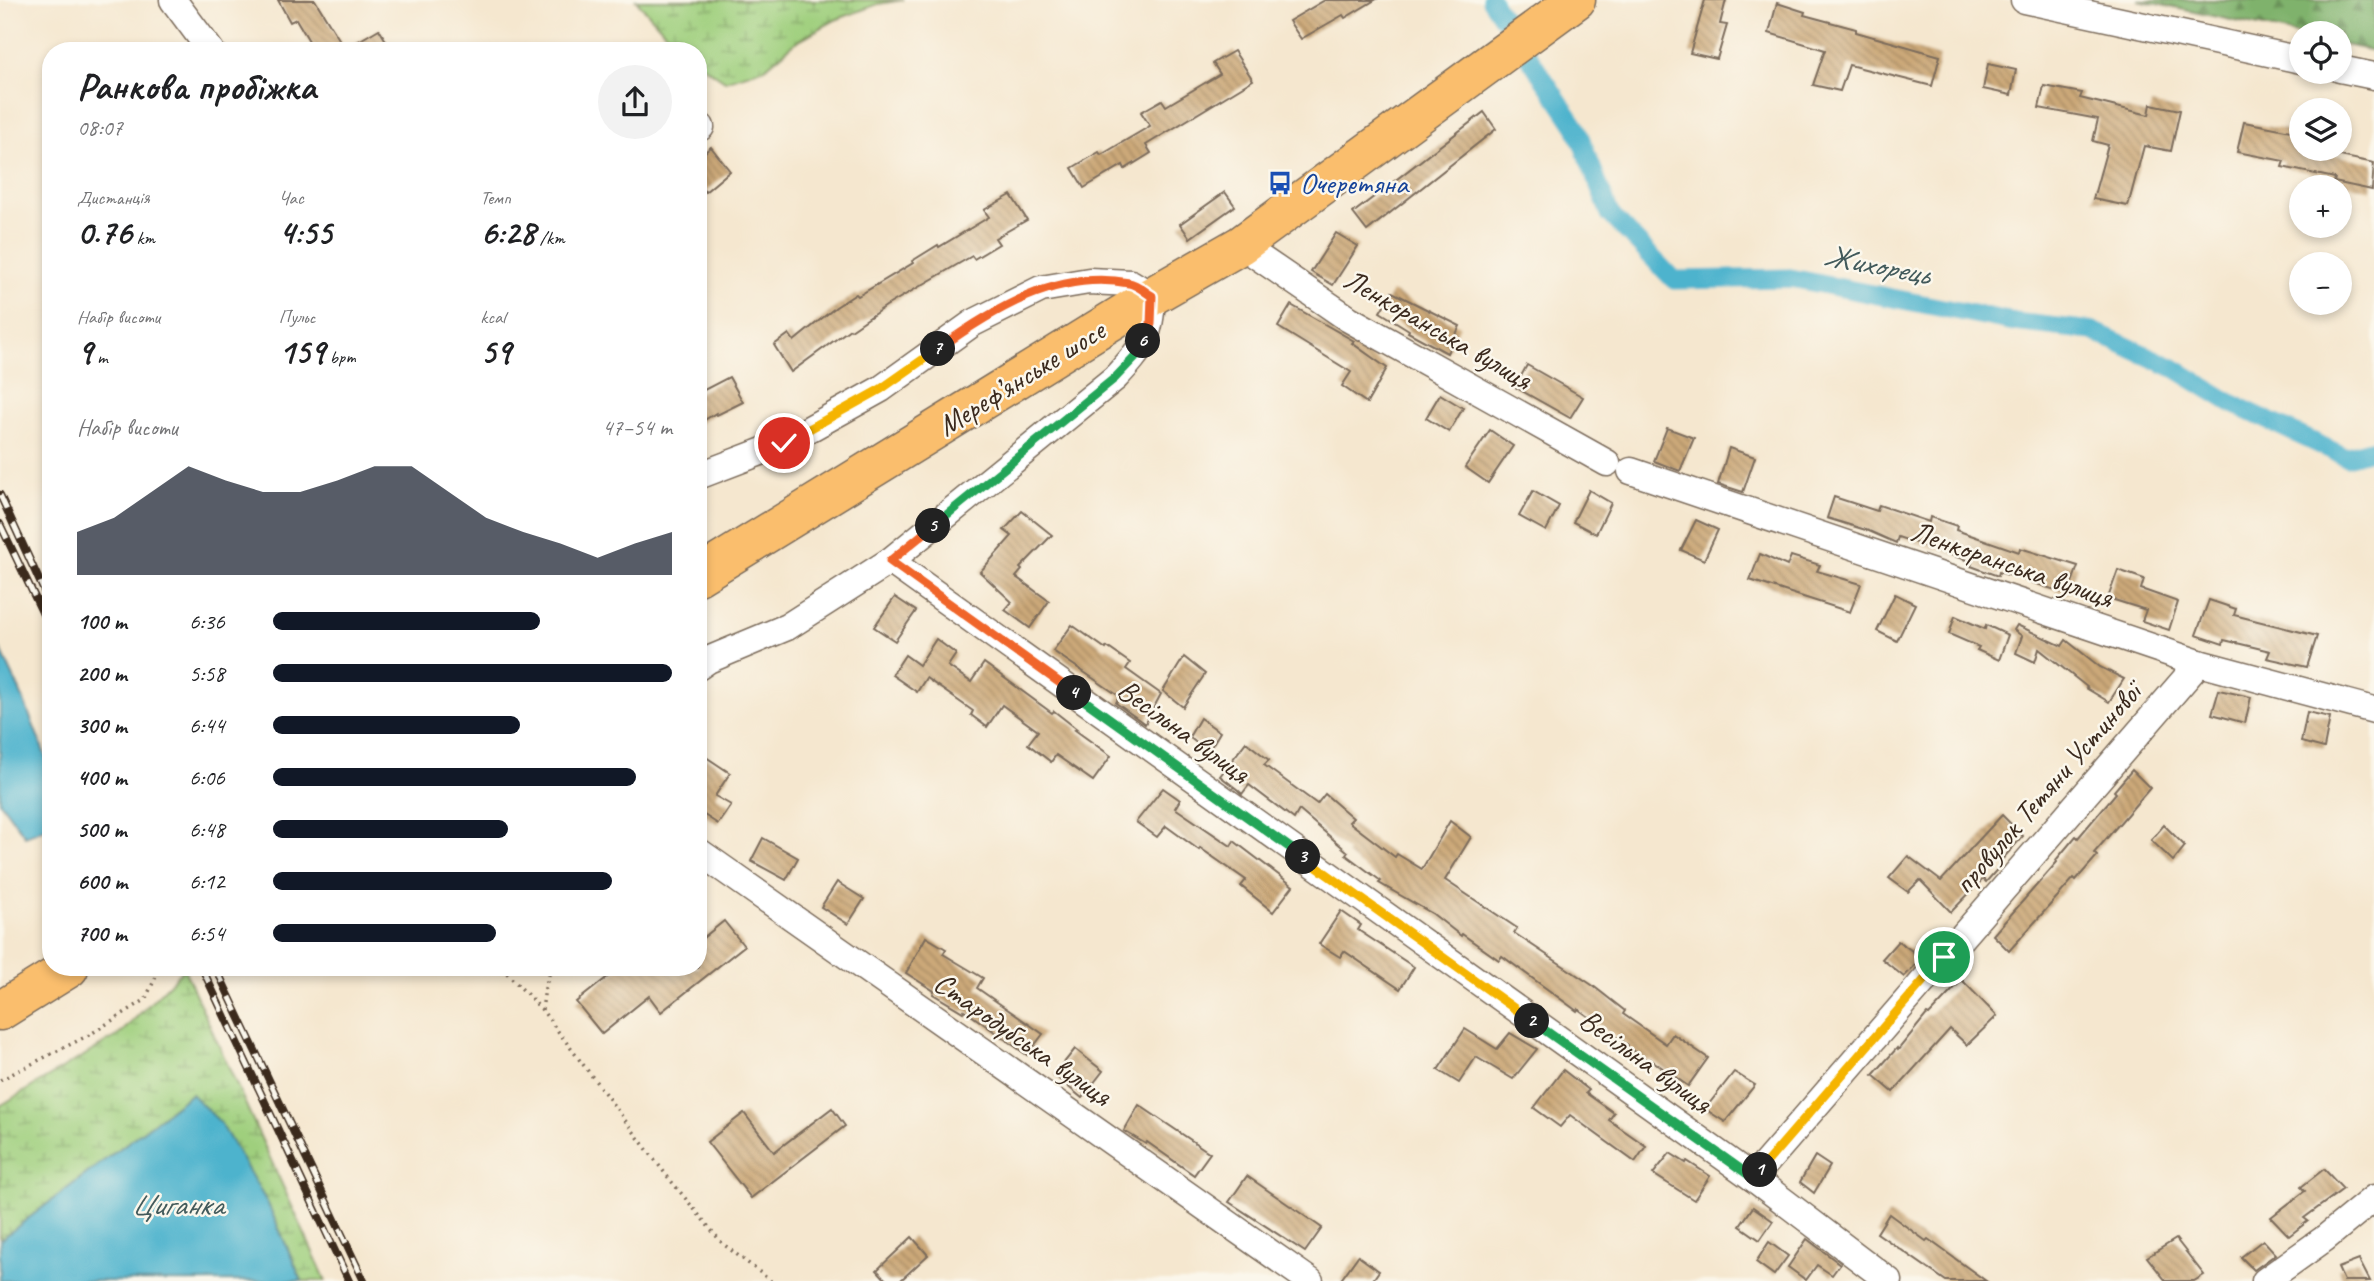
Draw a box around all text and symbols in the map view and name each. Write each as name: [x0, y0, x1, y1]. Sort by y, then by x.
map controls: [2289, 21, 2352, 315]
button: locate: [2289, 21, 2352, 84]
text: Ранкова пробіжка: [77, 63, 316, 110]
button: share: [598, 65, 672, 139]
button: layers: [2289, 98, 2352, 161]
text: 08:07: [77, 113, 123, 142]
place label: Очеретяна: [1300, 164, 1410, 202]
bus stop icon: Очеретяна: [1266, 169, 1294, 197]
button: +: [2289, 175, 2352, 238]
text: Дистанція: [77, 186, 150, 210]
text: Час: [279, 186, 304, 210]
text: Темп: [480, 186, 511, 210]
text: 0.76: [77, 210, 132, 255]
text: 4:55: [279, 210, 332, 255]
text: 6:28: [480, 210, 535, 255]
text: km: [132, 226, 155, 250]
text: /km: [535, 226, 565, 250]
water label: Жихорець: [1821, 234, 1937, 295]
button: −: [2289, 252, 2352, 315]
street label: Ленкоранська вулиця: [1337, 260, 1540, 399]
text: Набір висоти: [77, 305, 160, 329]
text: Пульс: [279, 305, 315, 329]
text: kcal: [480, 305, 505, 329]
street label: Мереф’янське шосе: [930, 310, 1114, 445]
pin: 6: [1126, 324, 1160, 358]
text: 6: [1138, 328, 1147, 352]
text: 9: [77, 329, 92, 374]
text: 159: [279, 329, 325, 374]
text: 59: [480, 329, 511, 374]
pin: 7: [920, 332, 956, 366]
text: 7: [933, 336, 942, 360]
text: m: [92, 345, 108, 369]
text: bpm: [325, 345, 356, 369]
text: Набір висоти: [77, 413, 177, 442]
text: 47–54 m: [602, 413, 672, 442]
pin: [754, 413, 814, 473]
icon: check: [765, 424, 803, 462]
pin: 5: [916, 508, 950, 544]
street label: Ленкоранська вулиця: [1906, 512, 2119, 617]
text: 5: [928, 513, 937, 537]
text: 100 m: [77, 607, 127, 636]
text: 6:36: [189, 607, 225, 636]
text: 200 m: [77, 659, 127, 688]
text: 5:58: [189, 659, 225, 688]
street label: Весільна вулиця: [1110, 670, 1259, 792]
street label: провулок Тетяни Устинової: [1945, 670, 2153, 902]
pin: 4: [1056, 676, 1092, 710]
text: 4: [1069, 680, 1078, 704]
text: 300 m: [77, 711, 127, 740]
text: 6:44: [189, 711, 225, 740]
text: 400 m: [77, 763, 127, 792]
text: 6:06: [189, 763, 225, 792]
text: 500 m: [77, 815, 126, 844]
text: 6:48: [189, 815, 225, 844]
pin: 3: [1286, 840, 1320, 874]
text: 3: [1298, 844, 1307, 868]
text: 600 m: [77, 867, 127, 896]
text: 6:12: [189, 867, 225, 896]
text: 700 m: [77, 919, 127, 948]
text: 6:54: [189, 919, 225, 948]
pin: [1914, 927, 1974, 987]
icon: arrive: [1925, 938, 1963, 976]
street label: Стародубська вулиця: [927, 964, 1120, 1115]
street label: Весільна вулиця: [1572, 1000, 1721, 1122]
pin: 2: [1514, 1004, 1550, 1038]
text: 2: [1527, 1008, 1536, 1032]
pin: 1: [1742, 1152, 1778, 1188]
text: 1: [1755, 1157, 1764, 1181]
water label: Циганка: [131, 1184, 227, 1225]

